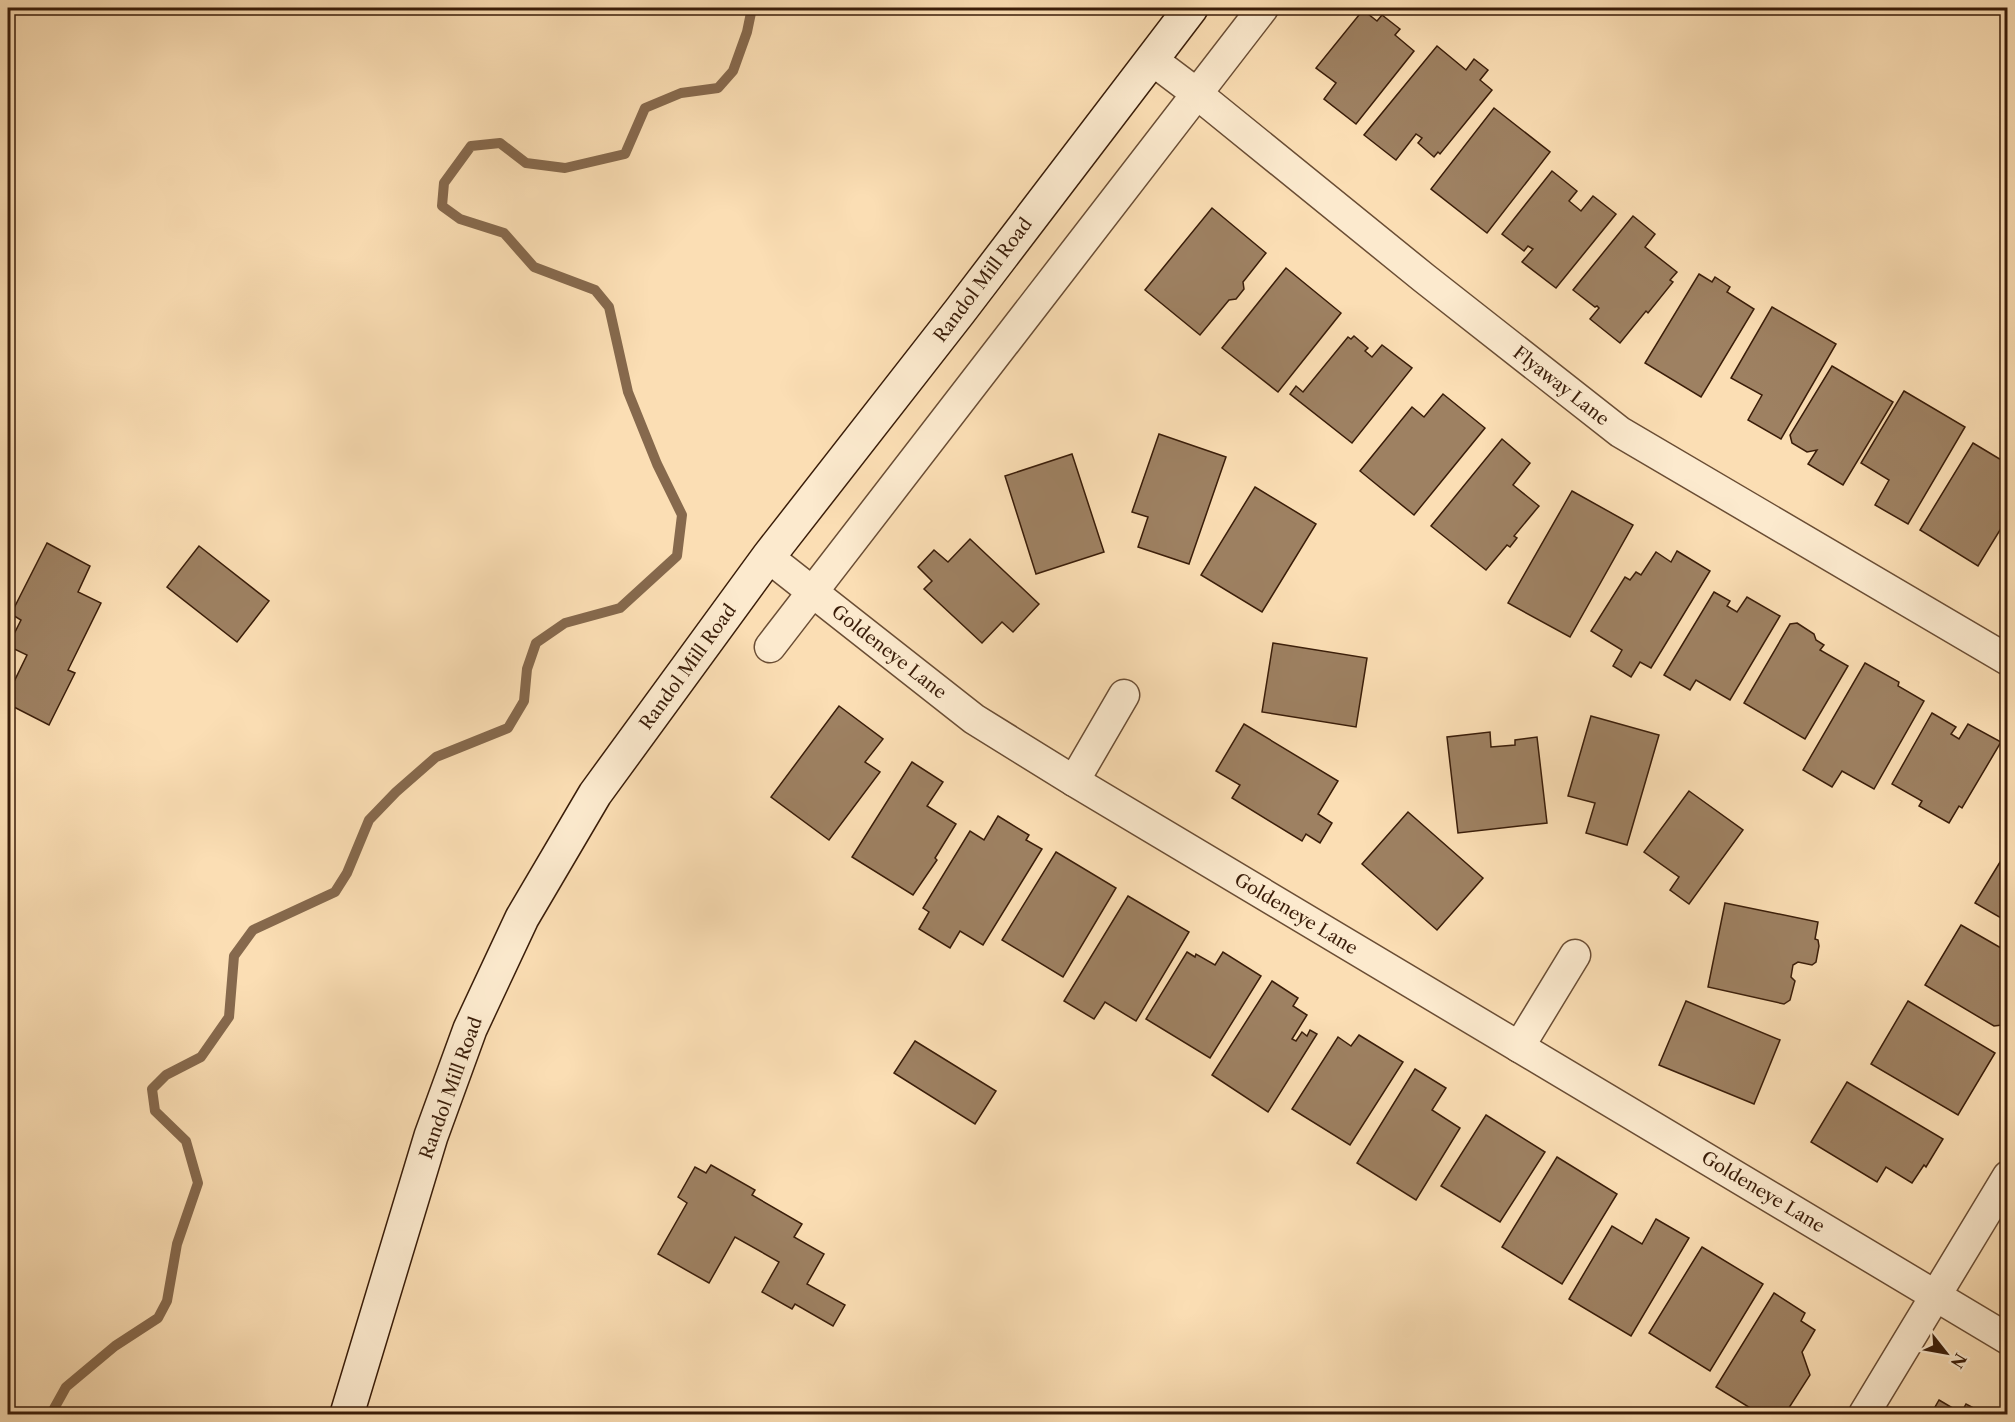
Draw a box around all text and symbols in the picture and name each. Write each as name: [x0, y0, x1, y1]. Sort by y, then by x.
street label: Randol Mill Road: [929, 214, 1037, 346]
street label: Flyaway Lane: [1509, 342, 1613, 430]
street label: Randol Mill Road: [635, 600, 741, 734]
street label: Goldeneye Lane: [827, 600, 951, 704]
street label: Goldeneye Lane: [1230, 869, 1362, 959]
street label: Randol Mill Road: [415, 1014, 487, 1162]
street label: Goldeneye Lane: [1697, 1147, 1829, 1237]
north arrow: [1916, 1323, 1976, 1383]
text: N: [1947, 1350, 1971, 1372]

